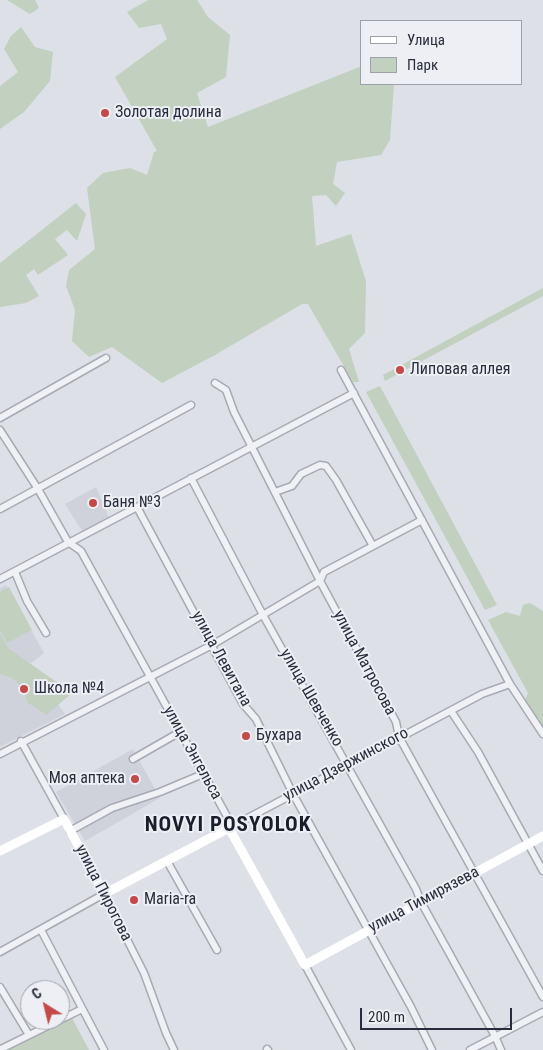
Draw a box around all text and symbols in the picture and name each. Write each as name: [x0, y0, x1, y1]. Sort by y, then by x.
legend: [360, 20, 523, 85]
text: Улица: [407, 31, 445, 49]
text: Парк: [407, 56, 438, 74]
place label: Золотая долина: [115, 103, 222, 123]
marker: Золотая долина: [99, 107, 111, 119]
place label: Липовая аллея: [410, 360, 510, 380]
marker: Липовая аллея: [394, 364, 406, 376]
place label: Баня №3: [103, 493, 161, 513]
marker: Баня №3: [87, 497, 99, 509]
street label: улица Матросова: [328, 607, 400, 719]
street label: улица Левитана: [187, 608, 255, 710]
street label: улица Шевченко: [275, 646, 347, 750]
place label: Школа №4: [34, 679, 104, 699]
marker: Школа №4: [18, 683, 30, 695]
street label: улица Энгельса: [158, 703, 226, 803]
street label: улица Дзержинского: [280, 724, 412, 806]
place label: Бухара: [256, 726, 302, 746]
marker: Бухара: [240, 730, 252, 742]
place label: Моя аптека: [49, 769, 125, 789]
marker: Моя аптека: [129, 773, 141, 785]
district label: NOVYI POSYOLOK: [143, 813, 313, 839]
street label: улица Пирогова: [70, 841, 136, 945]
street label: улица Тимирязева: [365, 863, 483, 937]
place label: Maria-ra: [144, 890, 196, 910]
marker: Maria-ra: [128, 894, 140, 906]
north arrow: [20, 980, 70, 1030]
text: С: [29, 985, 45, 1002]
scale bar: [363, 998, 516, 1030]
text: 200 m: [368, 1008, 405, 1026]

